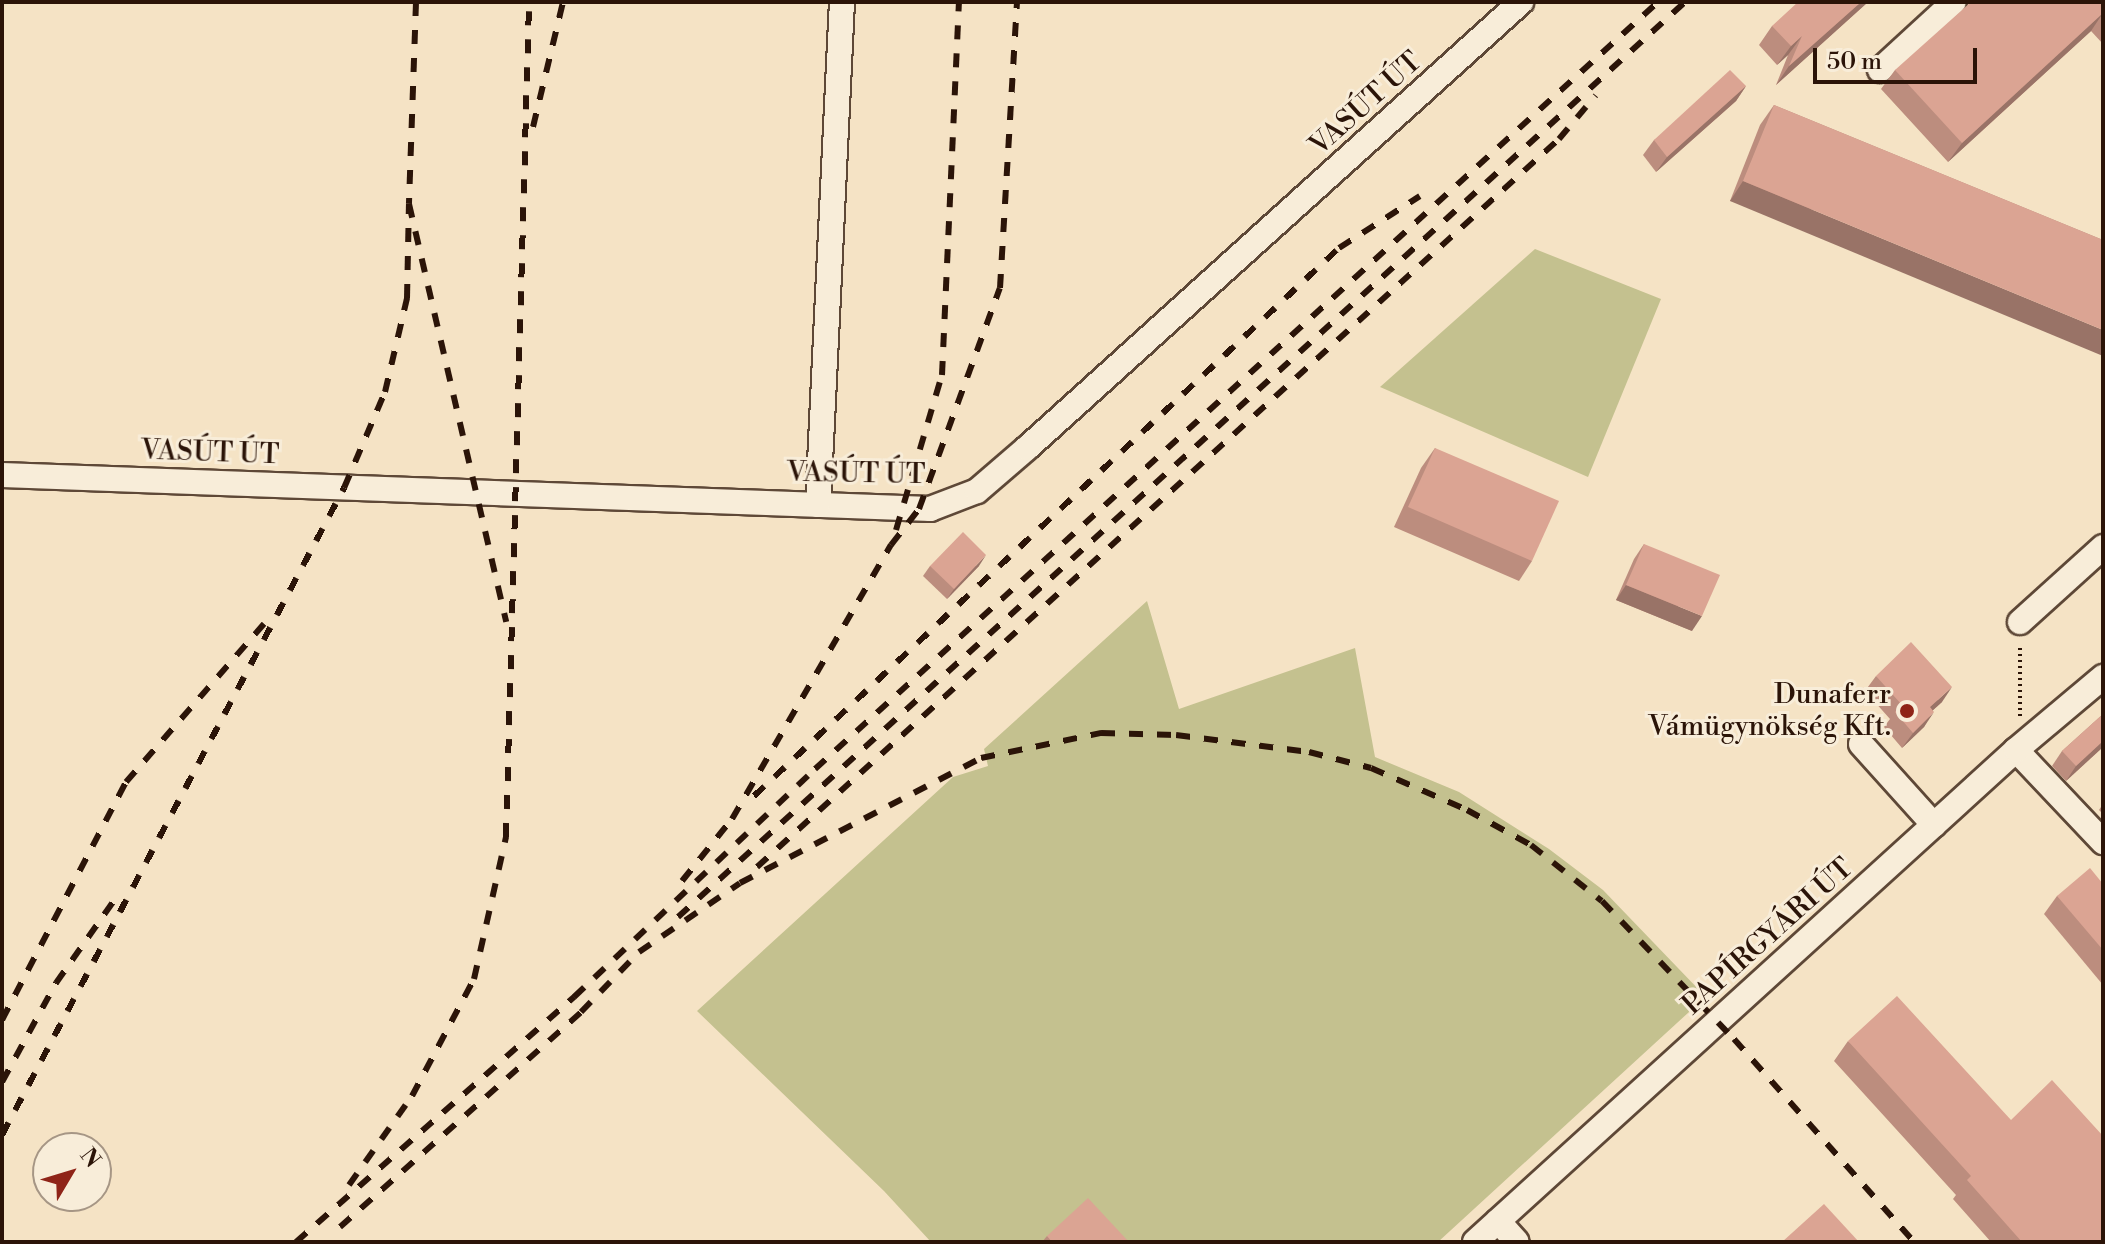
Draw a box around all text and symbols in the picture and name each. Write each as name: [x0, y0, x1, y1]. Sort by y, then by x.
scale bar: [1817, 32, 1981, 82]
street label: VASÚT ÚT: [1303, 45, 1429, 163]
text: 50 m: [1827, 47, 1882, 77]
street label: VASÚT ÚT: [140, 434, 280, 472]
street label: VASÚT ÚT: [786, 456, 926, 492]
place label: Dunaferr Vámügynökség Kft.: [1648, 678, 1891, 744]
marker: Dunaferr Vámügynökség Kft.: [1898, 702, 1916, 720]
street label: PAPÍRGYÁRI ÚT: [1676, 852, 1860, 1022]
north arrow: [32, 1132, 112, 1212]
text: N: [74, 1143, 106, 1173]

